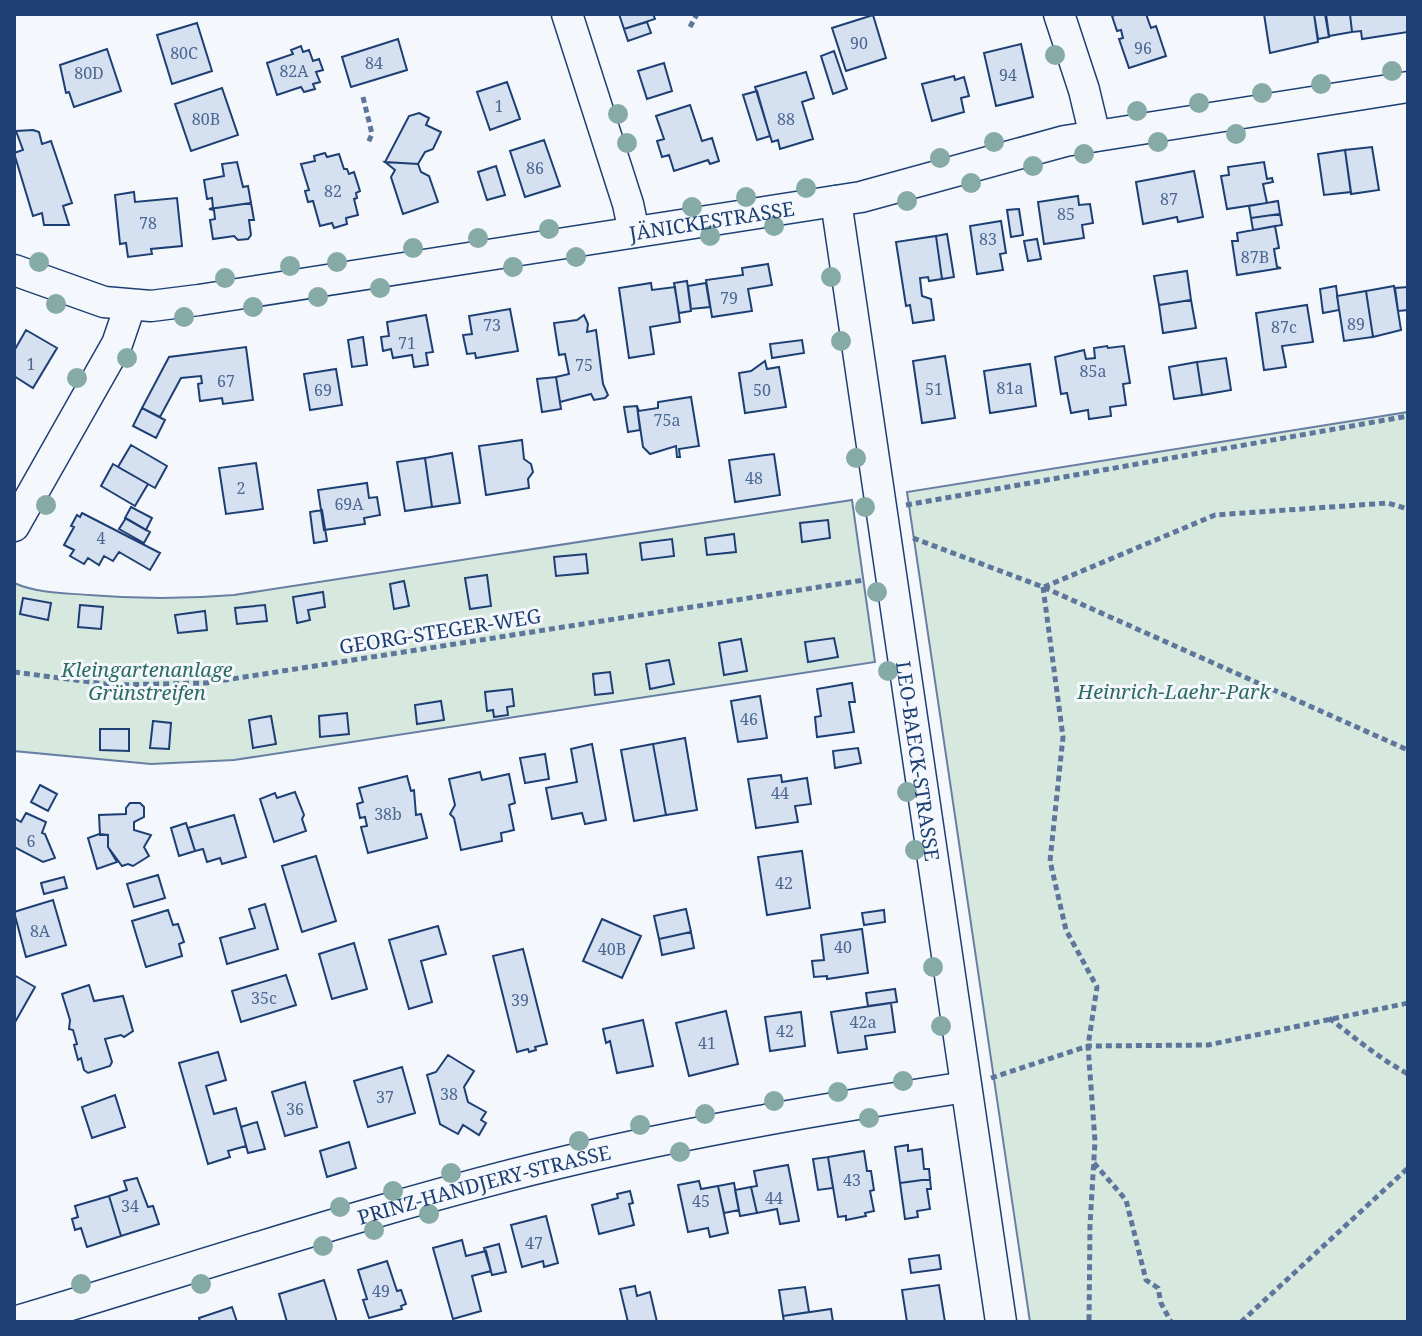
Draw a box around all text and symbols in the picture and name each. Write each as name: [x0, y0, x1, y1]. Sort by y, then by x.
house number: 90: [850, 32, 868, 54]
house number: 96: [1134, 37, 1152, 59]
house number: 80C: [170, 42, 198, 64]
house number: 84: [365, 52, 383, 74]
house number: 82A: [279, 60, 309, 82]
house number: 80D: [74, 62, 104, 84]
house number: 94: [999, 64, 1017, 86]
house number: 1: [495, 95, 503, 117]
house number: 80B: [192, 108, 220, 130]
house number: 88: [777, 108, 795, 130]
house number: 86: [526, 157, 544, 179]
house number: 82: [324, 180, 342, 202]
house number: 87: [1160, 188, 1178, 210]
street label: JÄNICKESTRASSE: [626, 194, 796, 247]
house number: 85: [1057, 203, 1075, 225]
house number: 78: [139, 212, 157, 234]
house number: 83: [979, 228, 997, 250]
house number: 87B: [1241, 246, 1269, 268]
house number: 79: [720, 287, 738, 309]
house number: 89: [1347, 313, 1365, 335]
house number: 73: [483, 314, 501, 336]
house number: 87c: [1271, 316, 1297, 338]
house number: 71: [398, 332, 416, 354]
house number: 1: [27, 353, 35, 375]
house number: 75: [575, 354, 593, 376]
house number: 85a: [1080, 360, 1106, 382]
house number: 67: [217, 370, 235, 392]
house number: 81a: [997, 377, 1023, 399]
house number: 51: [925, 378, 943, 400]
house number: 69: [314, 379, 332, 401]
house number: 50: [753, 379, 771, 401]
house number: 75a: [654, 409, 680, 431]
house number: 48: [745, 467, 763, 489]
house number: 2: [237, 477, 245, 499]
house number: 69A: [334, 493, 364, 515]
house number: 4: [97, 527, 106, 549]
street label: GEORG-STEGER-WEG: [337, 602, 543, 660]
park label: Kleingartenanlage Grünstreifen: [60, 656, 233, 706]
street label: LEO-BAECK-STRASSE: [890, 659, 946, 863]
park label: Heinrich-Laehr-Park: [1076, 678, 1271, 705]
house number: 46: [740, 708, 758, 730]
house number: 44: [771, 782, 789, 804]
house number: 38b: [374, 803, 402, 825]
house number: 6: [27, 830, 36, 852]
house number: 42: [775, 872, 793, 894]
house number: 8A: [30, 920, 51, 942]
house number: 40: [834, 936, 852, 958]
house number: 40B: [598, 938, 626, 960]
house number: 35c: [251, 987, 277, 1009]
house number: 39: [511, 989, 529, 1011]
house number: 42a: [850, 1011, 876, 1033]
house number: 42: [776, 1020, 794, 1042]
house number: 41: [698, 1032, 716, 1054]
house number: 38: [440, 1083, 458, 1105]
house number: 37: [376, 1086, 394, 1108]
house number: 36: [286, 1098, 304, 1120]
street label: PRINZ-HANDJERY-STRASSE: [354, 1138, 613, 1230]
house number: 43: [843, 1169, 861, 1191]
house number: 44: [765, 1187, 783, 1209]
house number: 45: [692, 1190, 710, 1212]
house number: 34: [121, 1195, 139, 1217]
house number: 47: [525, 1232, 543, 1254]
house number: 49: [372, 1280, 390, 1302]

